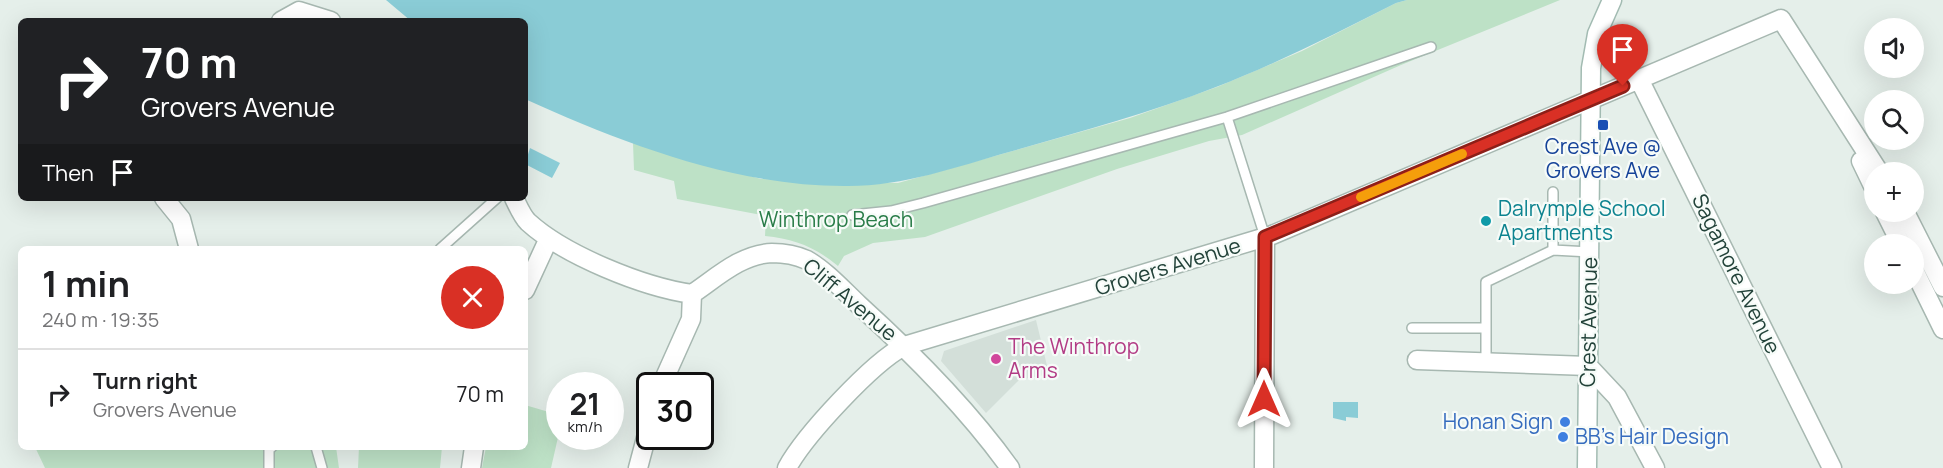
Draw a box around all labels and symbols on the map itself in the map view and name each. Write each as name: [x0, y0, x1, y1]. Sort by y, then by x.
pin: [1597, 24, 1648, 86]
marker: Crest Ave @ Grovers Ave: [1596, 118, 1610, 132]
place label: Crest Ave @ Grovers Ave: [1545, 132, 1661, 184]
street label: Sagamore Avenue: [1686, 189, 1788, 358]
place label: Dalrymple School Apartments: [1498, 194, 1666, 246]
park label: Winthrop Beach: [759, 205, 913, 233]
marker: Dalrymple School Apartments: [1479, 214, 1493, 228]
street label: Grovers Avenue: [1091, 231, 1244, 302]
street label: Cliff Avenue: [798, 252, 904, 347]
street label: Crest Avenue: [1573, 257, 1603, 387]
place label: The Winthrop Arms: [1008, 332, 1139, 384]
marker: The Winthrop Arms: [989, 352, 1003, 366]
position arrow: [1232, 367, 1296, 431]
speed limit sign: 30: [636, 372, 714, 450]
place label: Honan Sign: [1443, 407, 1553, 435]
marker: Honan Sign: [1558, 415, 1572, 429]
place label: BB's Hair Design: [1575, 422, 1729, 450]
marker: BB's Hair Design: [1556, 430, 1570, 444]

